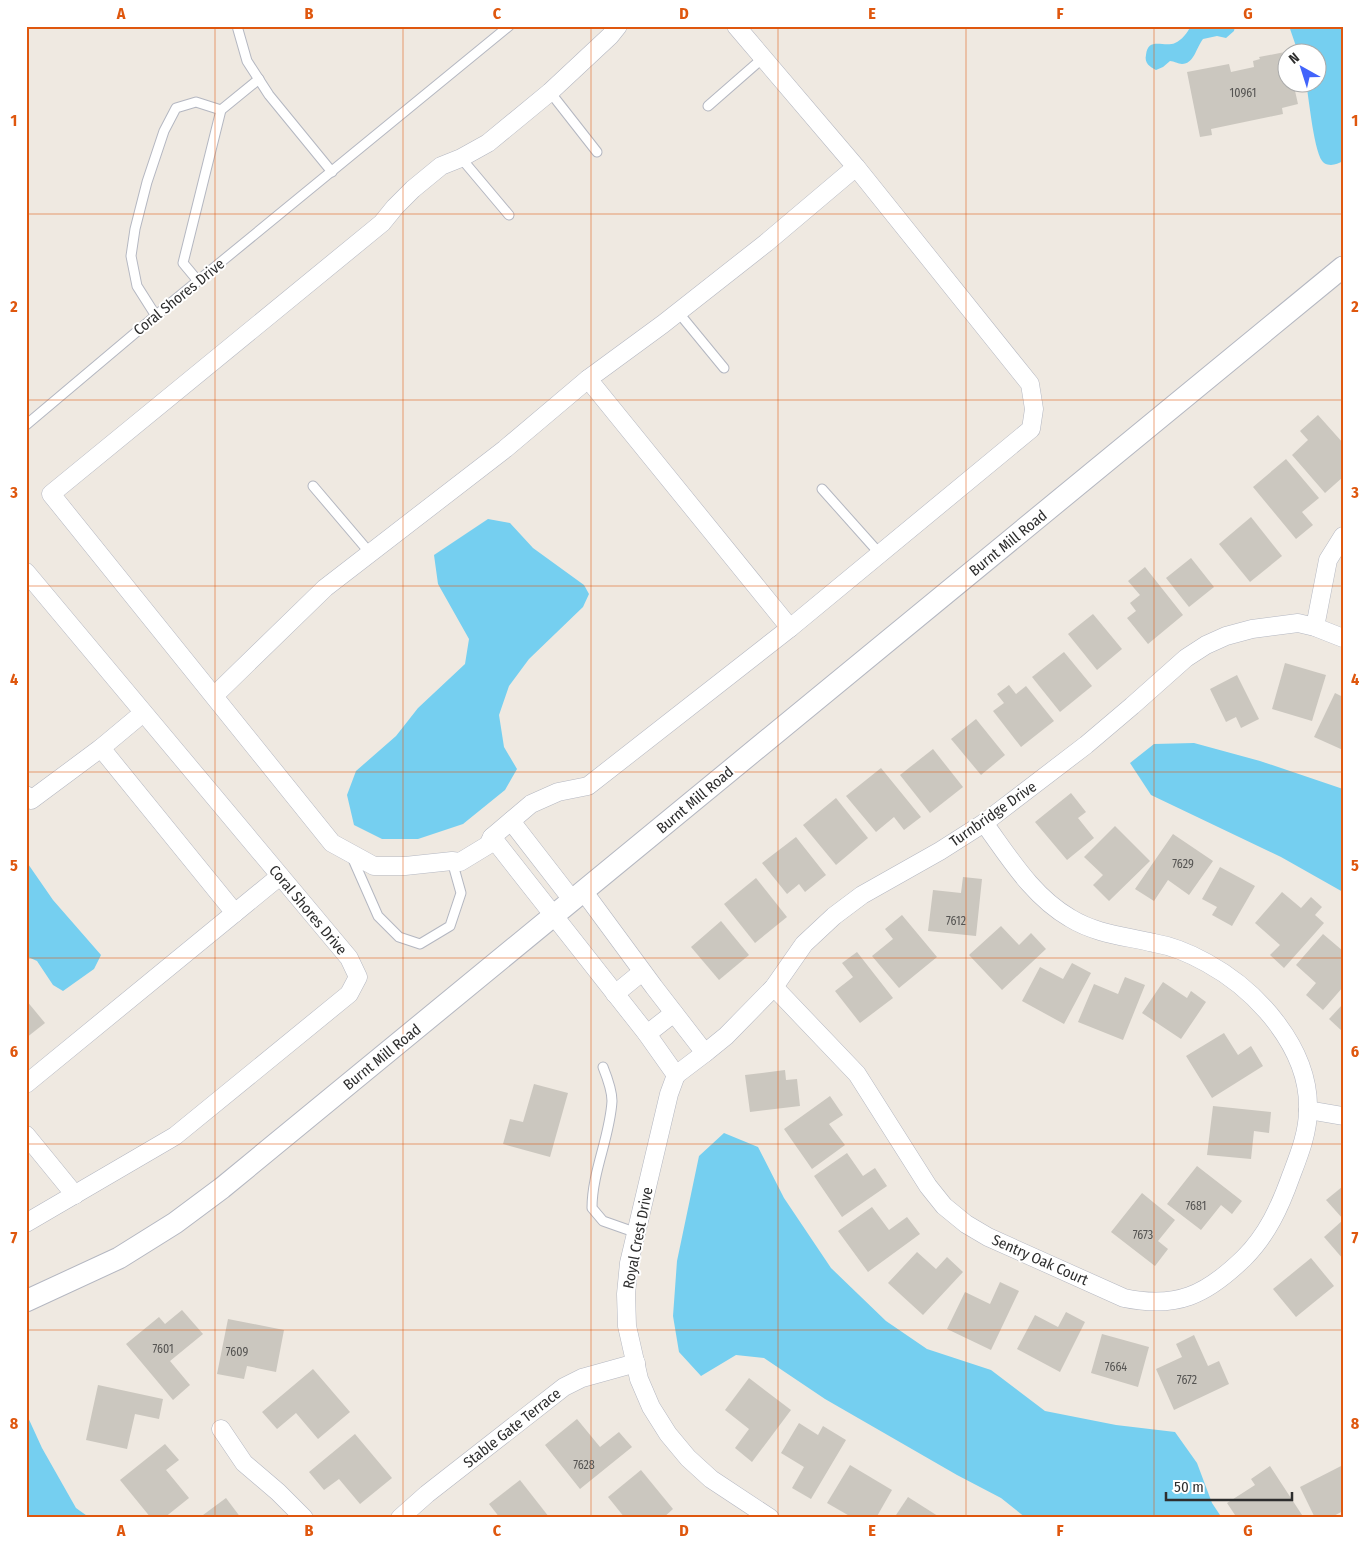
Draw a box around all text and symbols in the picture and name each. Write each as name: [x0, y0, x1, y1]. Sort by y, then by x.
text: A: [116, 4, 126, 23]
text: B: [305, 4, 314, 23]
text: C: [493, 4, 502, 23]
text: D: [679, 4, 689, 23]
text: E: [868, 4, 876, 23]
text: F: [1056, 4, 1064, 23]
text: G: [1243, 4, 1253, 23]
north arrow: [1276, 42, 1326, 92]
text: N: [1286, 49, 1303, 68]
house number: 10961: [1230, 86, 1256, 100]
text: 1: [11, 111, 17, 130]
text: 1: [1352, 111, 1358, 130]
street label: Coral Shores Drive: [130, 255, 228, 339]
text: 2: [9, 297, 18, 316]
text: 2: [1350, 297, 1359, 316]
text: 3: [9, 483, 18, 502]
text: 3: [1350, 483, 1359, 502]
street label: Burnt Mill Road: [966, 506, 1050, 580]
text: 4: [10, 670, 18, 689]
text: 4: [1351, 670, 1359, 689]
street label: Burnt Mill Road: [653, 763, 737, 837]
street label: Turnbridge Drive: [946, 777, 1040, 851]
text: 5: [10, 856, 18, 875]
text: 5: [1351, 856, 1359, 875]
house number: 7629: [1172, 857, 1194, 871]
street label: Coral Shores Drive: [265, 861, 351, 959]
house number: 7612: [946, 914, 966, 928]
street label: Burnt Mill Road: [340, 1020, 424, 1094]
text: 6: [10, 1042, 18, 1061]
text: 6: [1351, 1042, 1359, 1061]
street label: Royal Crest Drive: [619, 1186, 657, 1290]
house number: 7681: [1186, 1199, 1206, 1213]
text: 7: [11, 1228, 18, 1247]
house number: 7673: [1133, 1228, 1153, 1242]
text: 7: [1352, 1228, 1359, 1247]
street label: Sentry Oak Court: [989, 1231, 1091, 1289]
house number: 7601: [152, 1342, 174, 1356]
house number: 7609: [226, 1345, 248, 1359]
house number: 7664: [1105, 1360, 1127, 1374]
house number: 7672: [1177, 1373, 1197, 1387]
street label: Stable Gate Terrace: [460, 1384, 564, 1472]
text: 8: [10, 1414, 19, 1433]
text: 8: [1351, 1414, 1360, 1433]
house number: 7628: [573, 1458, 595, 1472]
scale bar: [1166, 1469, 1293, 1501]
text: 50 m: [1174, 1478, 1204, 1496]
text: A: [116, 1521, 126, 1540]
text: B: [305, 1521, 314, 1540]
text: C: [493, 1521, 502, 1540]
text: D: [679, 1521, 689, 1540]
text: E: [868, 1521, 876, 1540]
text: F: [1056, 1521, 1064, 1540]
text: G: [1243, 1521, 1253, 1540]

